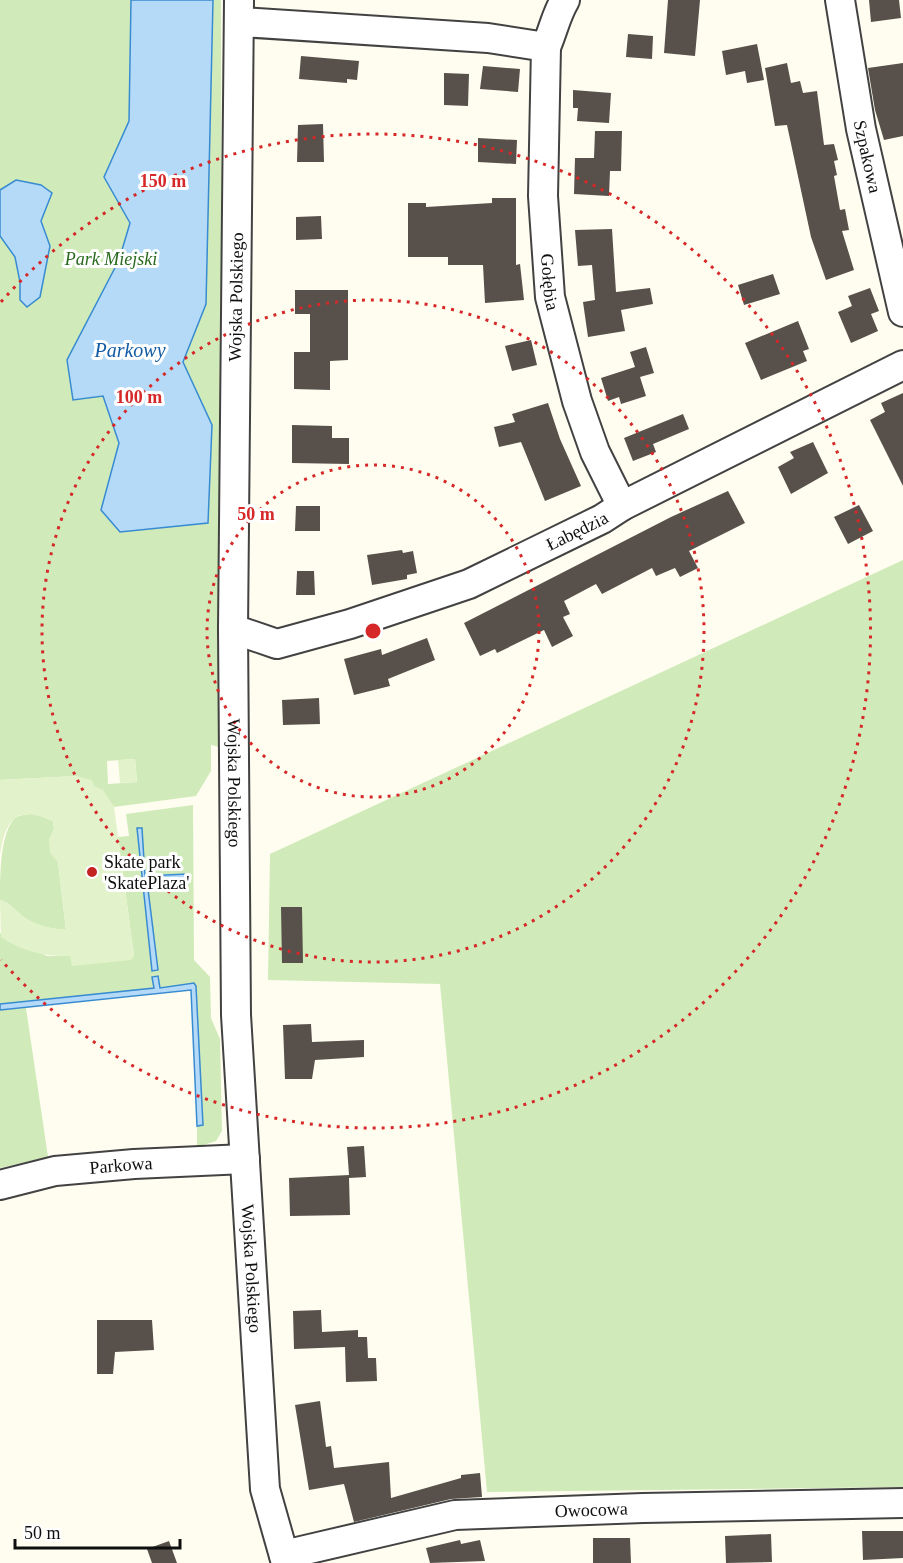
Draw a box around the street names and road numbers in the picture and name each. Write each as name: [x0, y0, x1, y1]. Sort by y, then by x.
street label: Szpakowa: [850, 119, 885, 195]
street label: Wojska Polskiego: [225, 232, 247, 362]
street label: Gołębia: [537, 253, 563, 313]
street label: Łabędzia: [543, 508, 612, 555]
street label: Wojska Polskiego: [224, 718, 245, 848]
street label: Parkowa: [89, 1153, 153, 1178]
street label: Wojska Polskiego: [238, 1203, 265, 1334]
street label: Owocowa: [554, 1499, 628, 1521]

